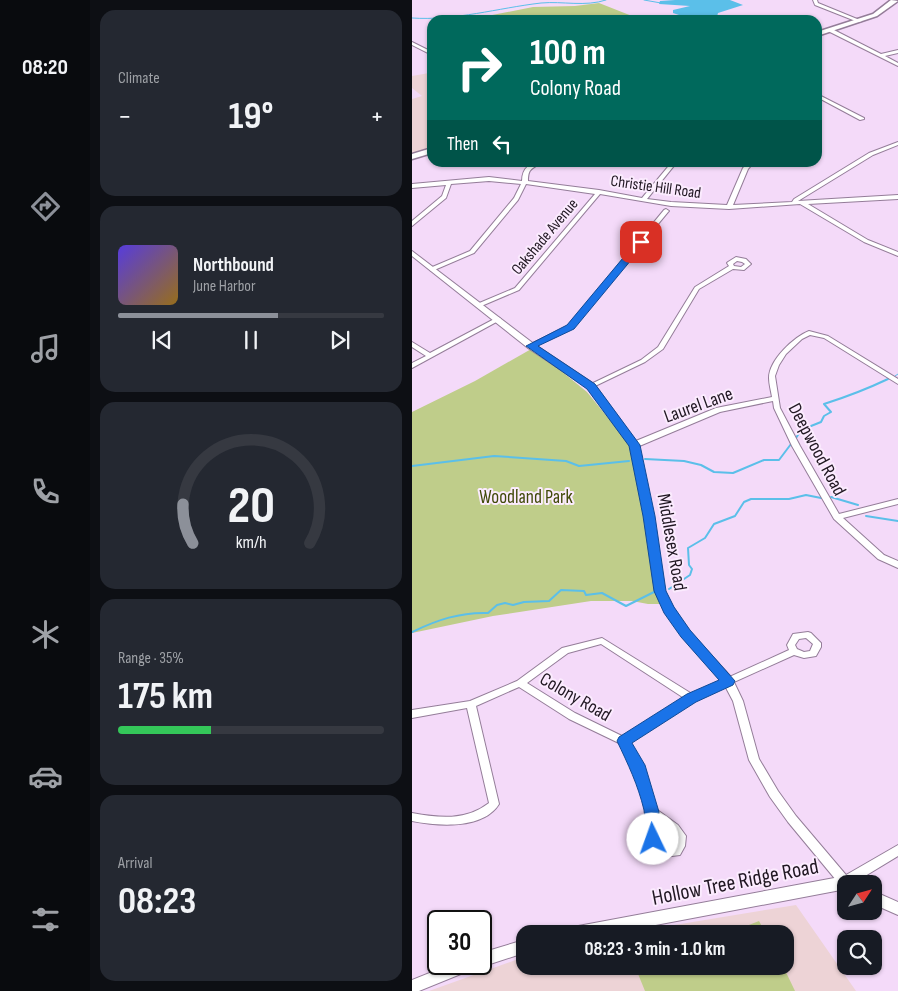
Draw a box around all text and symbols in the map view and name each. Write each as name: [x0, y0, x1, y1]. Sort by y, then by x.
text: 100 m: [530, 32, 606, 75]
icon: right: [447, 35, 512, 100]
text: 08:20: [22, 54, 68, 81]
text: Climate: [118, 69, 160, 88]
text: Colony Road: [530, 75, 621, 102]
text: 19°: [229, 94, 273, 139]
text: −: [118, 100, 132, 133]
text: +: [370, 100, 384, 133]
icon: left: [488, 130, 516, 158]
text: Then: [447, 133, 478, 156]
street label: Christie Hill Road: [609, 172, 702, 203]
icon: directions: [28, 189, 63, 224]
street label: Oakshade Avenue: [508, 195, 582, 279]
pin: [620, 221, 662, 263]
icon: arrive: [627, 228, 655, 256]
text: Northbound: [193, 254, 274, 277]
text: June Harbor: [193, 277, 256, 296]
icon: previous: [148, 326, 176, 354]
icon: pause: [237, 326, 265, 354]
icon: next: [326, 326, 354, 354]
icon: music: [28, 331, 63, 366]
street label: Laurel Lane: [661, 382, 736, 428]
street label: Deepwood Road: [783, 400, 851, 500]
icon: phone: [28, 474, 63, 509]
text: 20: [227, 475, 275, 538]
park label: Woodland Park: [479, 486, 573, 509]
street label: Middlesex Road: [652, 492, 691, 592]
text: km/h: [236, 532, 266, 553]
icon: climate: [28, 617, 63, 652]
text: Range · 35%: [118, 649, 184, 668]
street label: Colony Road: [536, 668, 615, 727]
text: 175 km: [118, 674, 213, 719]
icon: car: [28, 759, 63, 794]
position arrow: [626, 812, 678, 864]
street label: Hollow Tree Ridge Road: [650, 853, 821, 912]
text: Arrival: [118, 854, 152, 873]
north arrow: [837, 875, 882, 920]
map controls: [837, 875, 882, 975]
text: 08:23: [118, 879, 196, 924]
icon: filters: [28, 902, 63, 937]
speed limit sign: 30: [427, 910, 492, 975]
button: search: [837, 930, 882, 975]
text: 08:23 · 3 min · 1.0 km: [585, 938, 725, 961]

